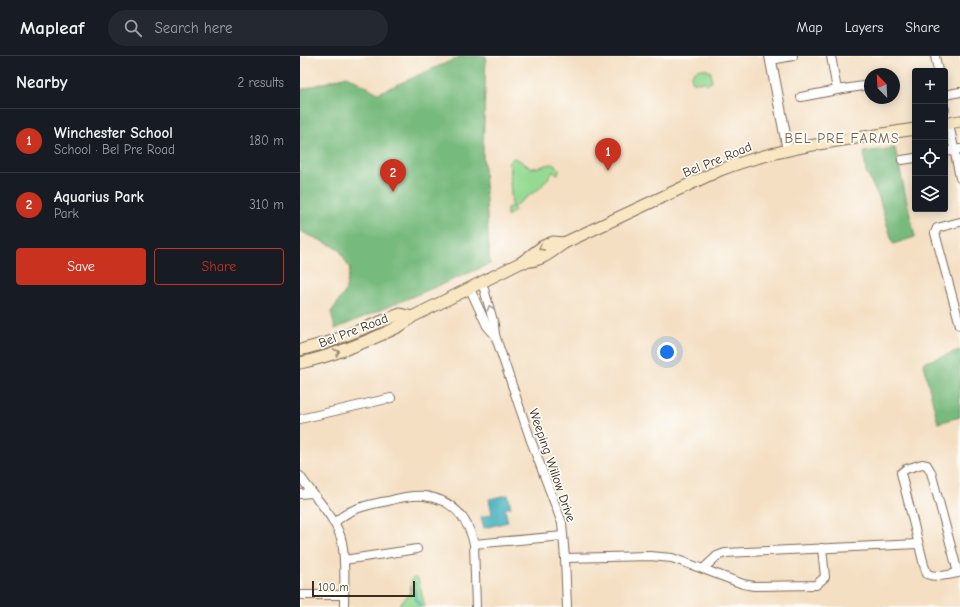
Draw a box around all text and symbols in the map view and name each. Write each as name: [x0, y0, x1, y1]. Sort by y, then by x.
search box: [108, 10, 388, 46]
text: Mapleaf: [20, 17, 84, 39]
icon: search: [122, 17, 144, 39]
text: Search here: [154, 19, 233, 37]
text: Map: [796, 19, 823, 36]
text: Layers: [845, 19, 883, 36]
text: Share: [905, 19, 940, 36]
north arrow: [864, 68, 900, 104]
map controls: [912, 68, 948, 212]
button: +: [912, 68, 948, 104]
text: Nearby: [16, 73, 67, 92]
text: 2 results: [237, 75, 284, 90]
button: −: [912, 104, 948, 140]
text: Winchester School: [54, 124, 173, 142]
district label: BEL PRE FARMS: [785, 130, 899, 147]
text: 1: [26, 133, 32, 148]
text: 180 m: [249, 133, 284, 148]
pin: 1: [595, 138, 621, 171]
street label: Bel Pre Road: [681, 139, 754, 180]
button: locate: [912, 140, 948, 176]
text: School · Bel Pre Road: [54, 142, 175, 157]
pin: 2: [380, 159, 406, 192]
button: layers: [912, 176, 948, 212]
text: Aquarius Park: [54, 188, 144, 206]
text: 2: [26, 197, 32, 212]
text: 310 m: [249, 197, 284, 212]
text: Park: [54, 206, 79, 221]
one-way arrow: [538, 243, 545, 250]
button: Save: [16, 248, 146, 285]
button: Share: [154, 248, 284, 285]
one-way arrow: [486, 305, 495, 312]
street label: Bel Pre Road: [316, 310, 390, 351]
your location: [657, 342, 677, 362]
one-way arrow: [334, 349, 341, 357]
street label: Weeping Willow Drive: [526, 407, 579, 524]
scale bar: [312, 579, 415, 598]
text: 100 m: [318, 581, 349, 594]

